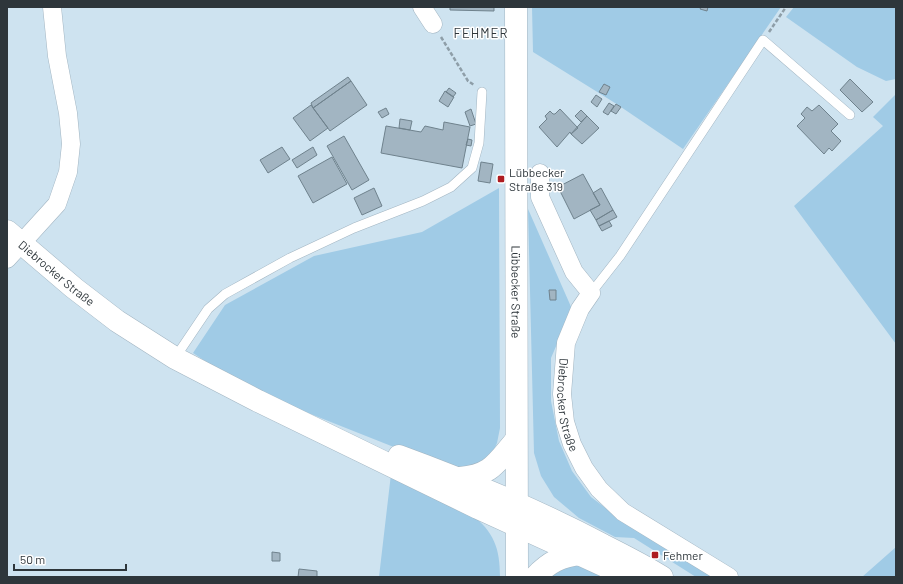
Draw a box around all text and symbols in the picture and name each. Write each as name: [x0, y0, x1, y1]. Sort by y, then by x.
district label: FEHMER: [454, 25, 508, 41]
place label: Lübbecker Straße 319: [509, 165, 565, 193]
marker: Lübbecker Straße 319: [496, 174, 506, 184]
street label: Diebrocker Straße: [16, 237, 98, 308]
street label: Lübbecker Straße: [509, 246, 524, 338]
street label: Diebrocker Straße: [555, 358, 582, 454]
scale bar: [14, 546, 126, 572]
place label: Fehmer: [663, 548, 703, 562]
marker: Fehmer: [650, 550, 660, 560]
text: 50 m: [20, 552, 45, 566]

